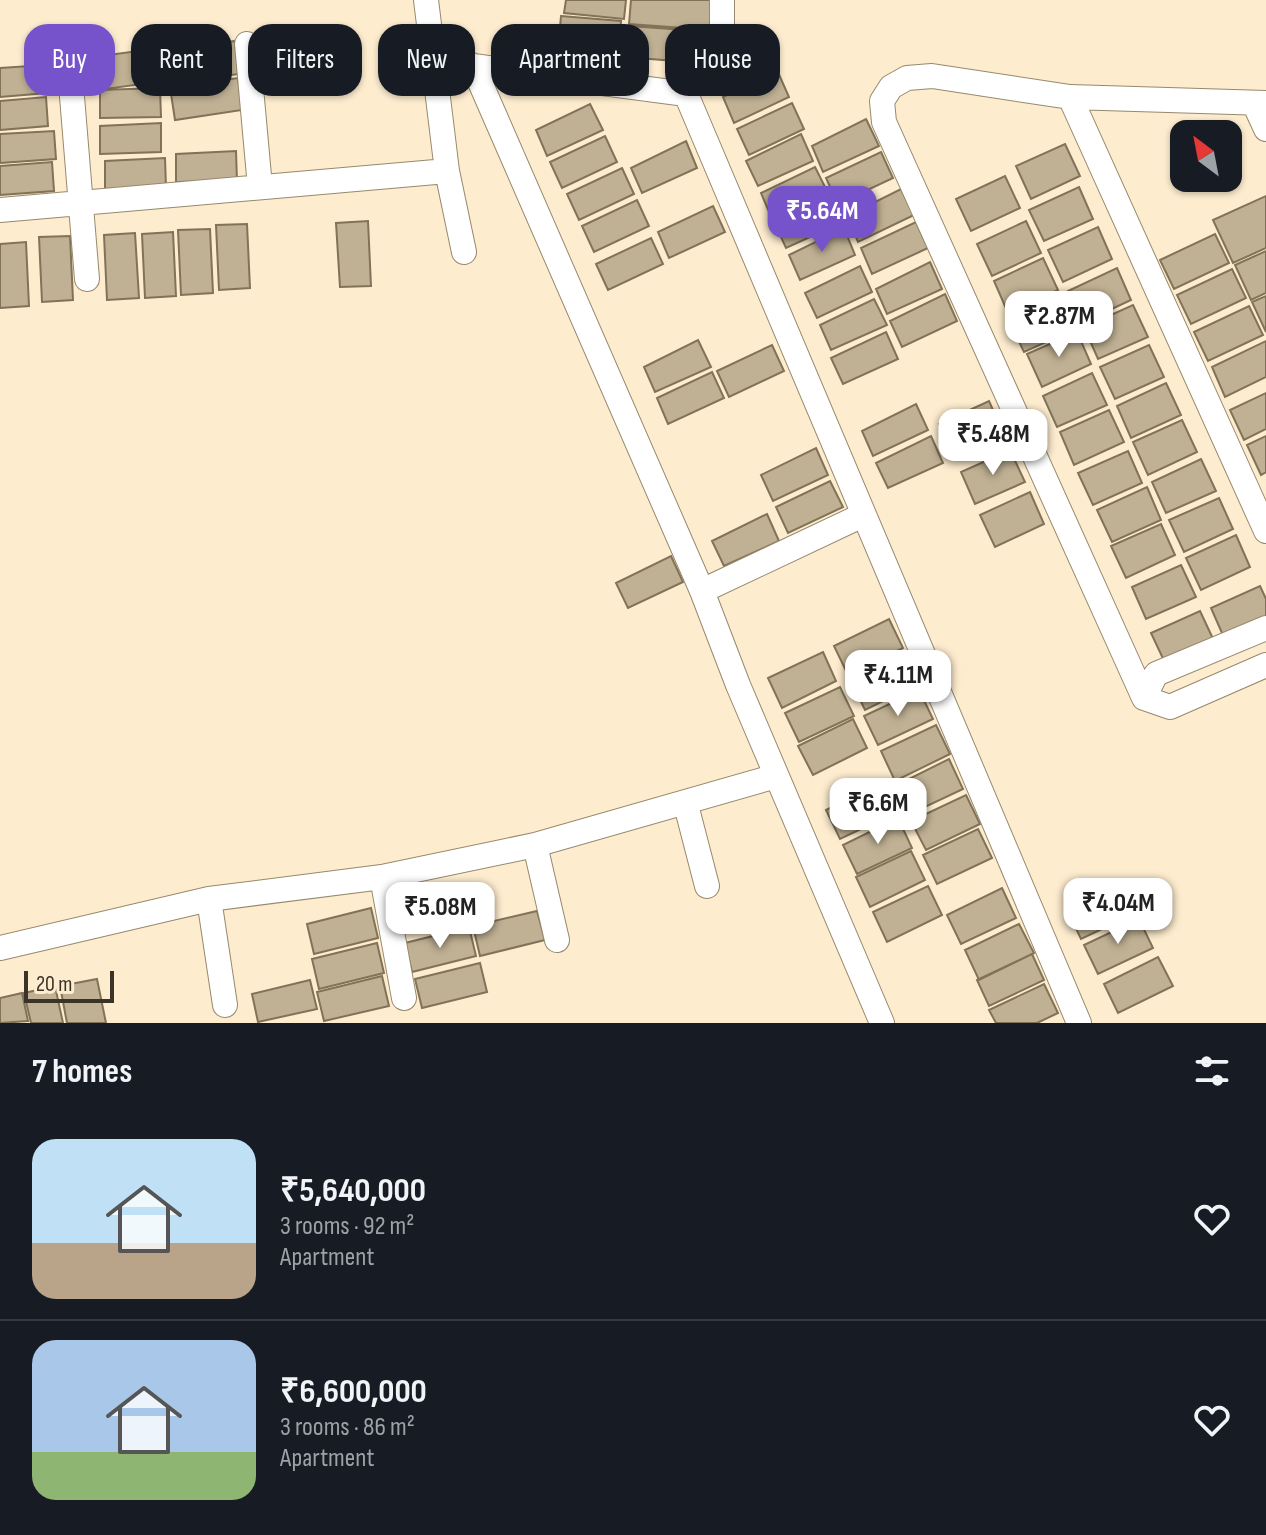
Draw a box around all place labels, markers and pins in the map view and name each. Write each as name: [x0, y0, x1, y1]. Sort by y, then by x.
pin: ₹5.64M: [757, 186, 887, 254]
pin: ₹2.87M: [994, 291, 1124, 359]
pin: ₹5.48M: [928, 409, 1058, 477]
pin: ₹4.11M: [833, 650, 963, 718]
pin: ₹6.6M: [822, 778, 934, 846]
pin: ₹4.04M: [1053, 878, 1183, 946]
pin: ₹5.08M: [375, 882, 505, 950]

